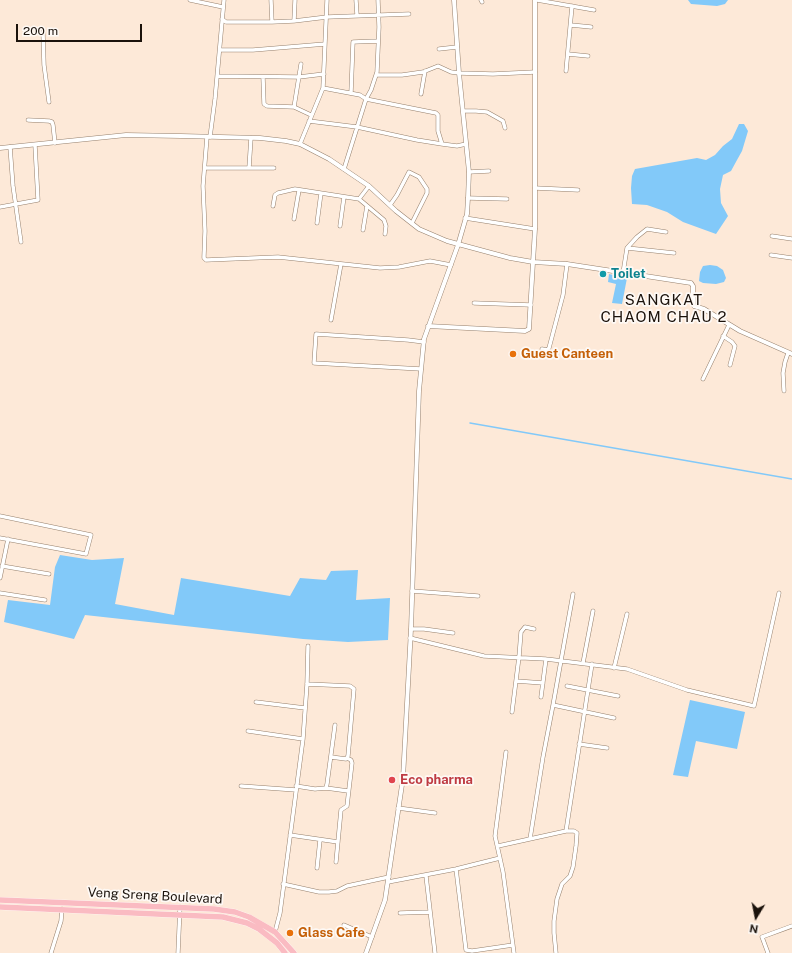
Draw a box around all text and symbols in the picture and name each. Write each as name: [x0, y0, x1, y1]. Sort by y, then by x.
scale bar: [18, 16, 144, 42]
text: 200 m: [23, 24, 58, 38]
place label: Toilet: [611, 266, 646, 282]
marker: Toilet: [598, 269, 608, 279]
district label: SANGKAT CHAOM CHAU 2: [601, 291, 727, 326]
place label: Guest Canteen: [521, 346, 613, 362]
marker: Guest Canteen: [508, 349, 518, 359]
place label: Eco pharma: [400, 772, 473, 788]
marker: Eco pharma: [387, 775, 397, 785]
street label: Veng Sreng Boulevard: [87, 885, 223, 907]
north arrow: [736, 897, 776, 937]
text: N: [749, 922, 759, 935]
place label: Glass Cafe: [298, 925, 365, 941]
marker: Glass Cafe: [285, 928, 295, 938]

